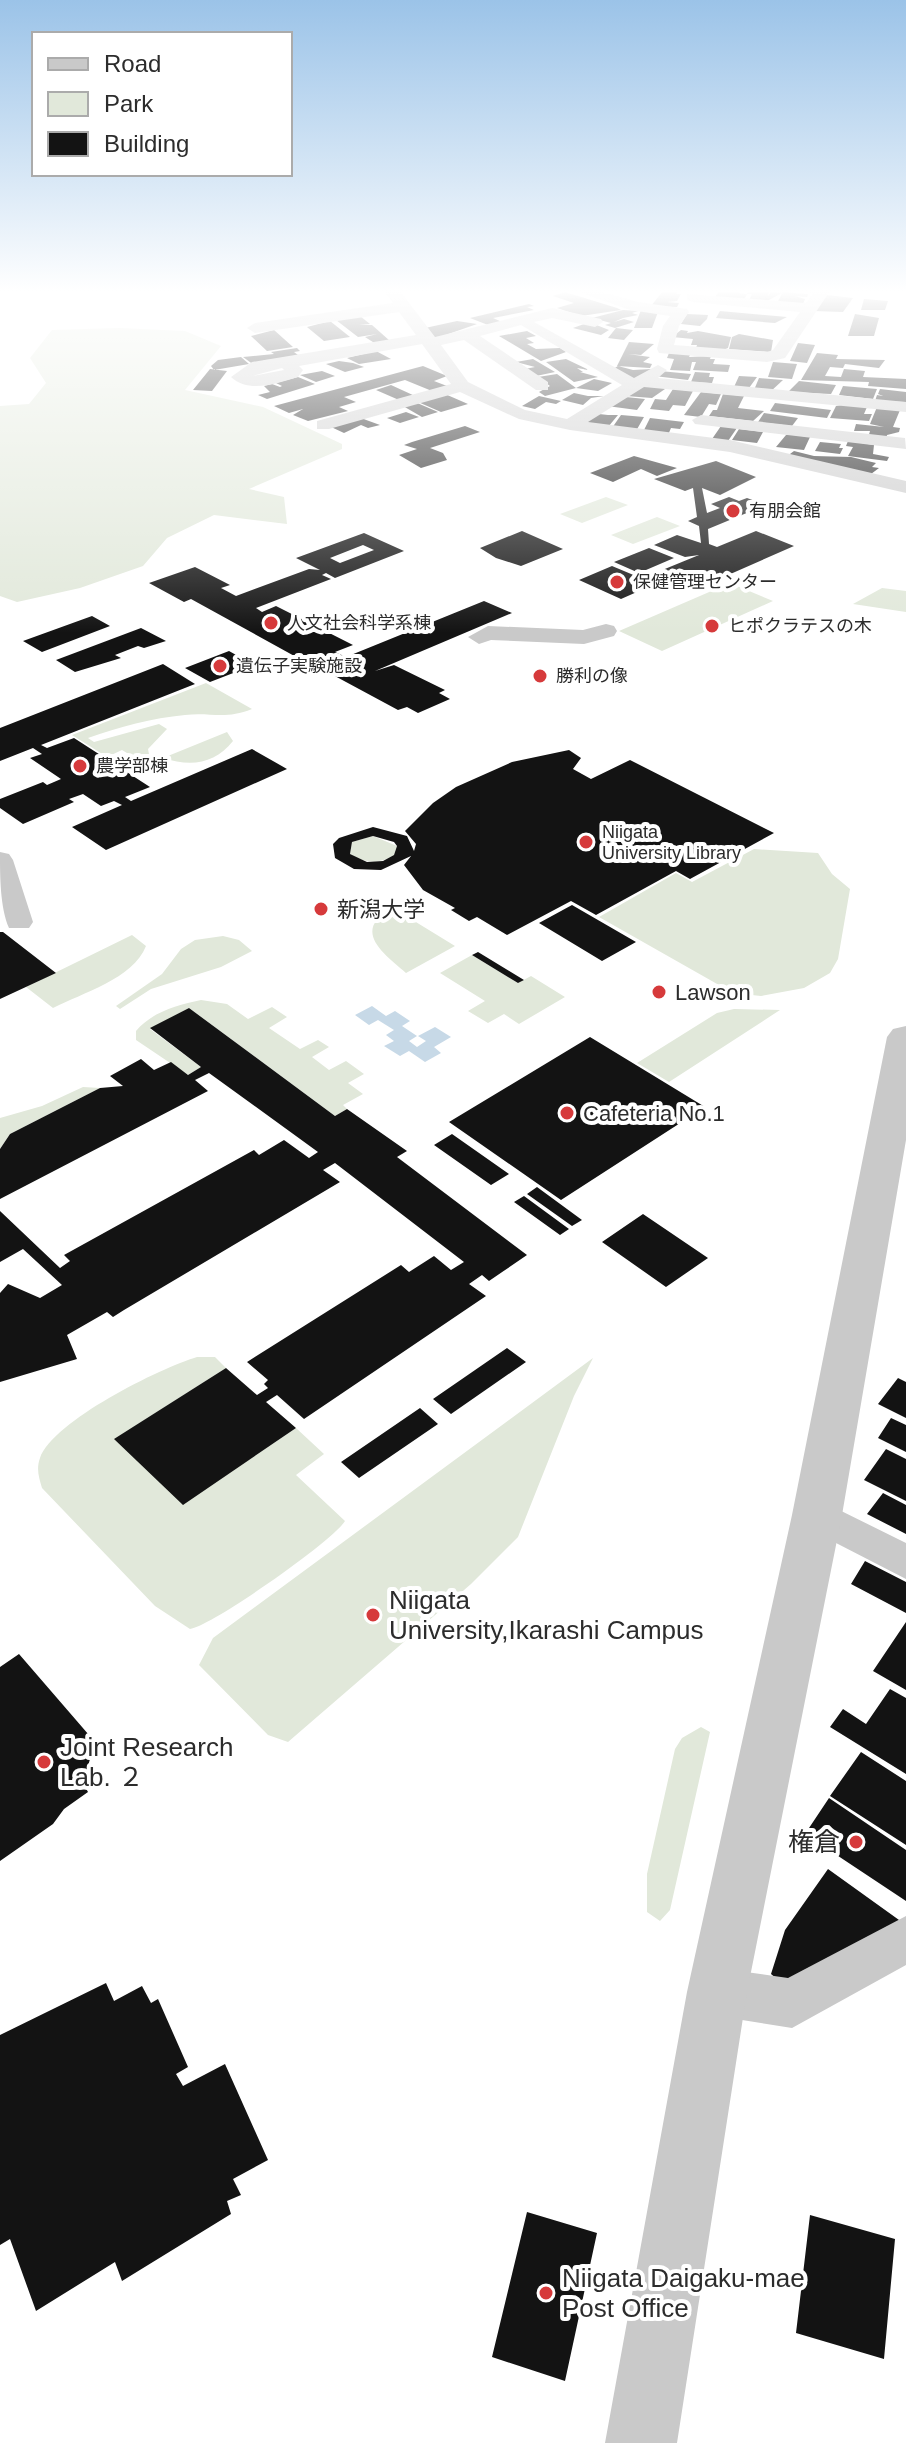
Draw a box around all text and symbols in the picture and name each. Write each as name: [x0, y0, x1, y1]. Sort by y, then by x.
legend: [32, 32, 292, 176]
text: Road: [104, 50, 161, 77]
text: Park: [104, 90, 154, 117]
text: Building: [104, 130, 189, 157]
place label: 有朋会館: [749, 501, 821, 521]
marker: 有朋会館: [724, 502, 742, 520]
place label: 保健管理センター: [633, 572, 777, 592]
marker: 保健管理センター: [608, 573, 626, 591]
place label: 人文社会科学系棟: [287, 613, 431, 633]
marker: 人文社会科学系棟: [262, 614, 280, 632]
place label: ヒポクラテスの木: [728, 616, 872, 636]
marker: ヒポクラテスの木: [703, 617, 721, 635]
place label: 遺伝子実験施設: [236, 656, 362, 676]
marker: 遺伝子実験施設: [211, 657, 229, 675]
place label: 勝利の像: [556, 666, 628, 686]
marker: 勝利の像: [531, 667, 549, 685]
place label: 農学部棟: [96, 756, 168, 776]
marker: 農学部棟: [71, 757, 89, 775]
place label: Niigata University Library: [602, 822, 741, 863]
marker: Niigata University Library: [577, 833, 595, 851]
place label: 新潟大学: [337, 897, 425, 922]
marker: 新潟大学: [312, 900, 330, 918]
place label: Lawson: [675, 980, 751, 1005]
marker: Lawson: [650, 983, 668, 1001]
place label: Cafeteria No.1: [583, 1101, 725, 1126]
marker: Cafeteria No.1: [558, 1104, 576, 1122]
place label: Niigata University,Ikarashi Campus: [389, 1585, 704, 1645]
marker: Niigata University,Ikarashi Campus: [364, 1606, 382, 1624]
place label: Joint Research Lab. ２: [60, 1732, 233, 1792]
marker: Joint Research Lab. ２: [35, 1753, 53, 1771]
place label: 権倉: [788, 1827, 840, 1857]
marker: 権倉: [847, 1833, 865, 1851]
place label: Niigata Daigaku-mae Post Office: [562, 2263, 805, 2323]
marker: Niigata Daigaku-mae Post Office: [537, 2284, 555, 2302]

